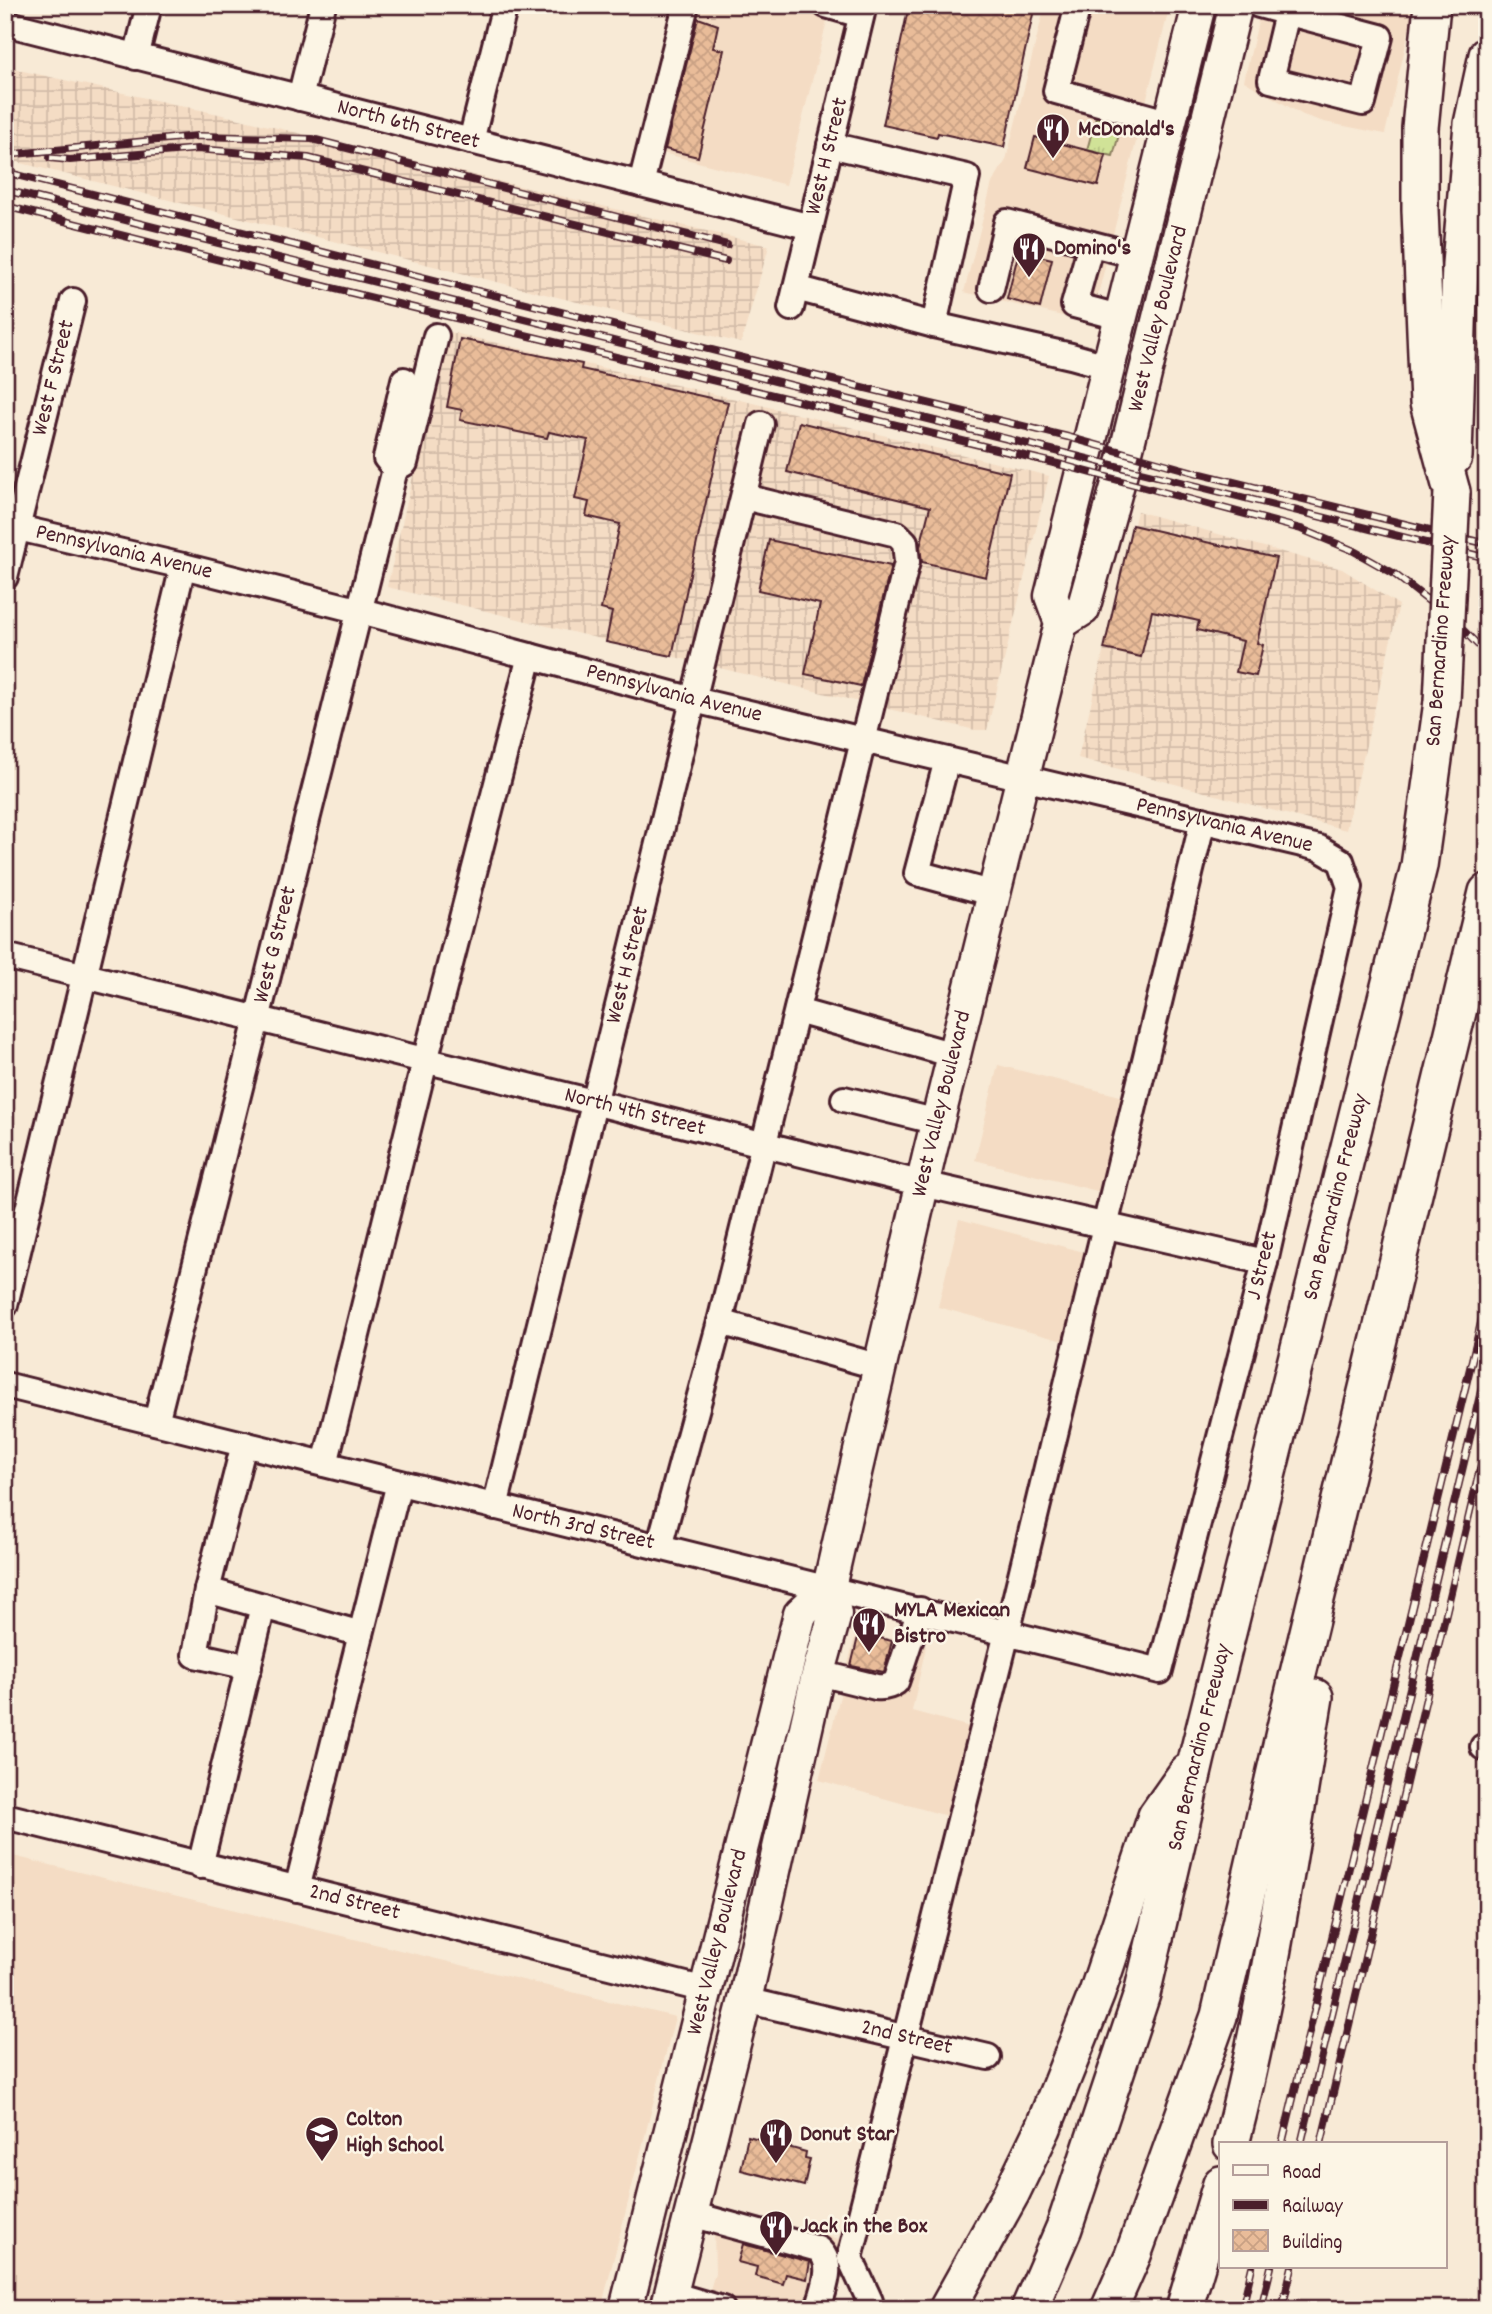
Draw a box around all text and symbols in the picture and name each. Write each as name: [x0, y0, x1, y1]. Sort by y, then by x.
street label: North 6th Street: [333, 91, 483, 159]
street label: West H Street: [797, 94, 858, 218]
restaurant icon: McDonald's: [1034, 111, 1072, 160]
place label: McDonald's: [1078, 114, 1175, 147]
street label: West Valley Boulevard: [1120, 222, 1198, 415]
restaurant icon: Domino's: [1010, 230, 1048, 279]
place label: Domino's: [1054, 233, 1132, 266]
street label: West F Street: [24, 317, 84, 439]
street label: Pennsylvania Avenue: [32, 516, 216, 589]
street label: San Bernardino Freeway: [1418, 534, 1466, 748]
street label: Pennsylvania Avenue: [582, 655, 765, 732]
street label: Pennsylvania Avenue: [1133, 789, 1316, 862]
street label: West G Street: [245, 883, 306, 1007]
street label: West H Street: [598, 903, 658, 1027]
street label: West Valley Boulevard: [903, 1007, 981, 1200]
street label: North 4th Street: [561, 1079, 709, 1146]
street label: San Bernardino Freeway: [1295, 1090, 1378, 1304]
street label: J Street: [1239, 1228, 1287, 1304]
street label: North 3rd Street: [509, 1496, 657, 1560]
place label: MYLA Mexican Bistro: [894, 1595, 1011, 1654]
restaurant icon: MYLA Mexican Bistro: [850, 1605, 888, 1654]
street label: San Bernardino Freeway: [1159, 1640, 1241, 1854]
street label: West Valley Boulevard: [679, 1846, 757, 2039]
street label: 2nd Street: [305, 1876, 403, 1930]
street label: 2nd Street: [858, 2011, 956, 2065]
place label: Colton High School: [346, 2104, 444, 2163]
school or university icon: Colton High School: [303, 2114, 341, 2163]
restaurant icon: Donut Star: [757, 2116, 795, 2165]
place label: Donut Star: [800, 2119, 895, 2152]
legend: [1219, 2142, 1446, 2268]
text: Road: [1282, 2159, 1321, 2189]
text: Railway: [1282, 2193, 1343, 2223]
restaurant icon: Jack in the Box: [757, 2208, 795, 2257]
place label: Jack in the Box: [800, 2211, 928, 2244]
text: Building: [1282, 2229, 1342, 2259]

